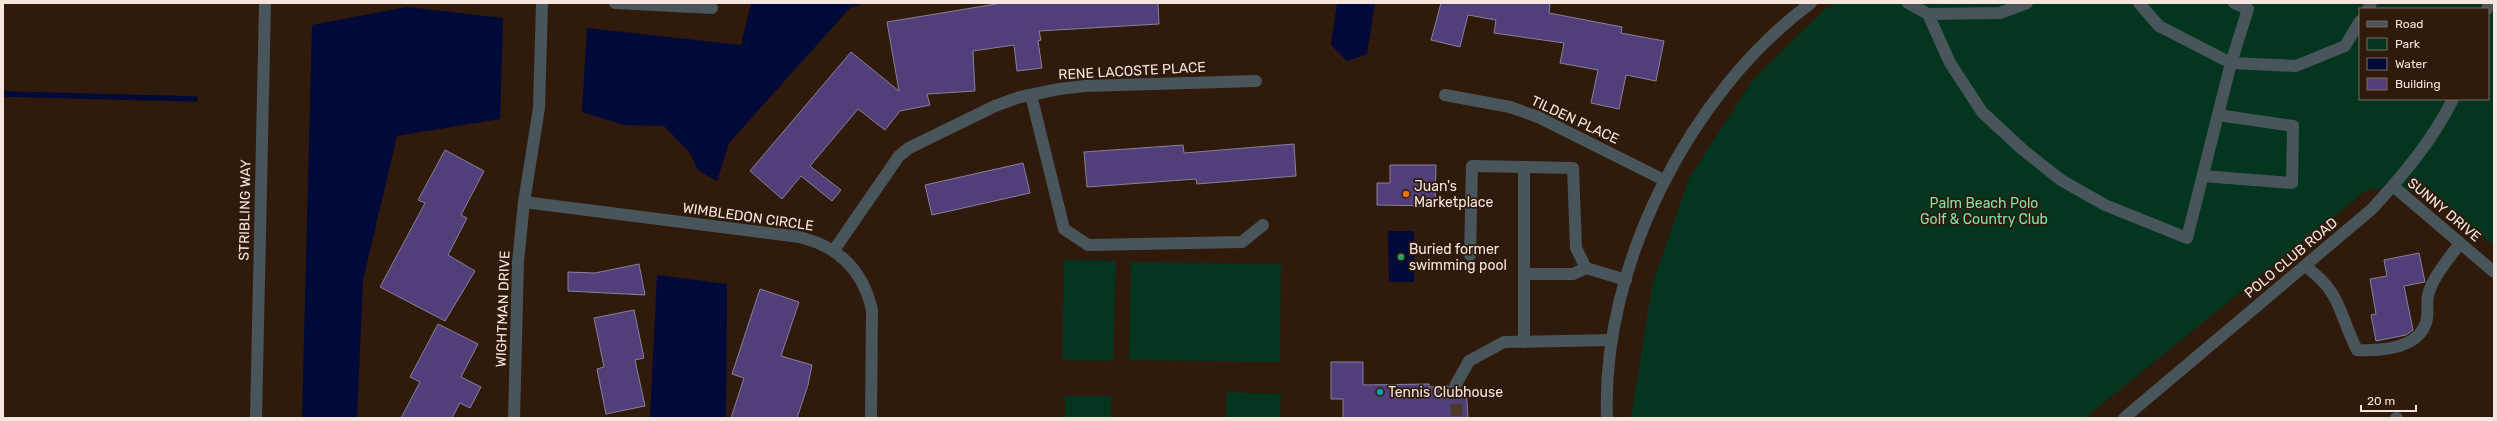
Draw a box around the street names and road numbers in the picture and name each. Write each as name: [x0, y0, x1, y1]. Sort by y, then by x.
street label: RENE LACOSTE PLACE: [1058, 59, 1206, 83]
street label: TILDEN PLACE: [1528, 92, 1622, 148]
street label: STRIBLING WAY: [236, 159, 254, 261]
street label: SUNNY DRIVE: [2404, 174, 2484, 246]
street label: WIMBLEDON CIRCLE: [681, 199, 815, 235]
street label: POLO CLUB ROAD: [2241, 214, 2341, 302]
street label: WIGHTMAN DRIVE: [492, 250, 514, 368]

